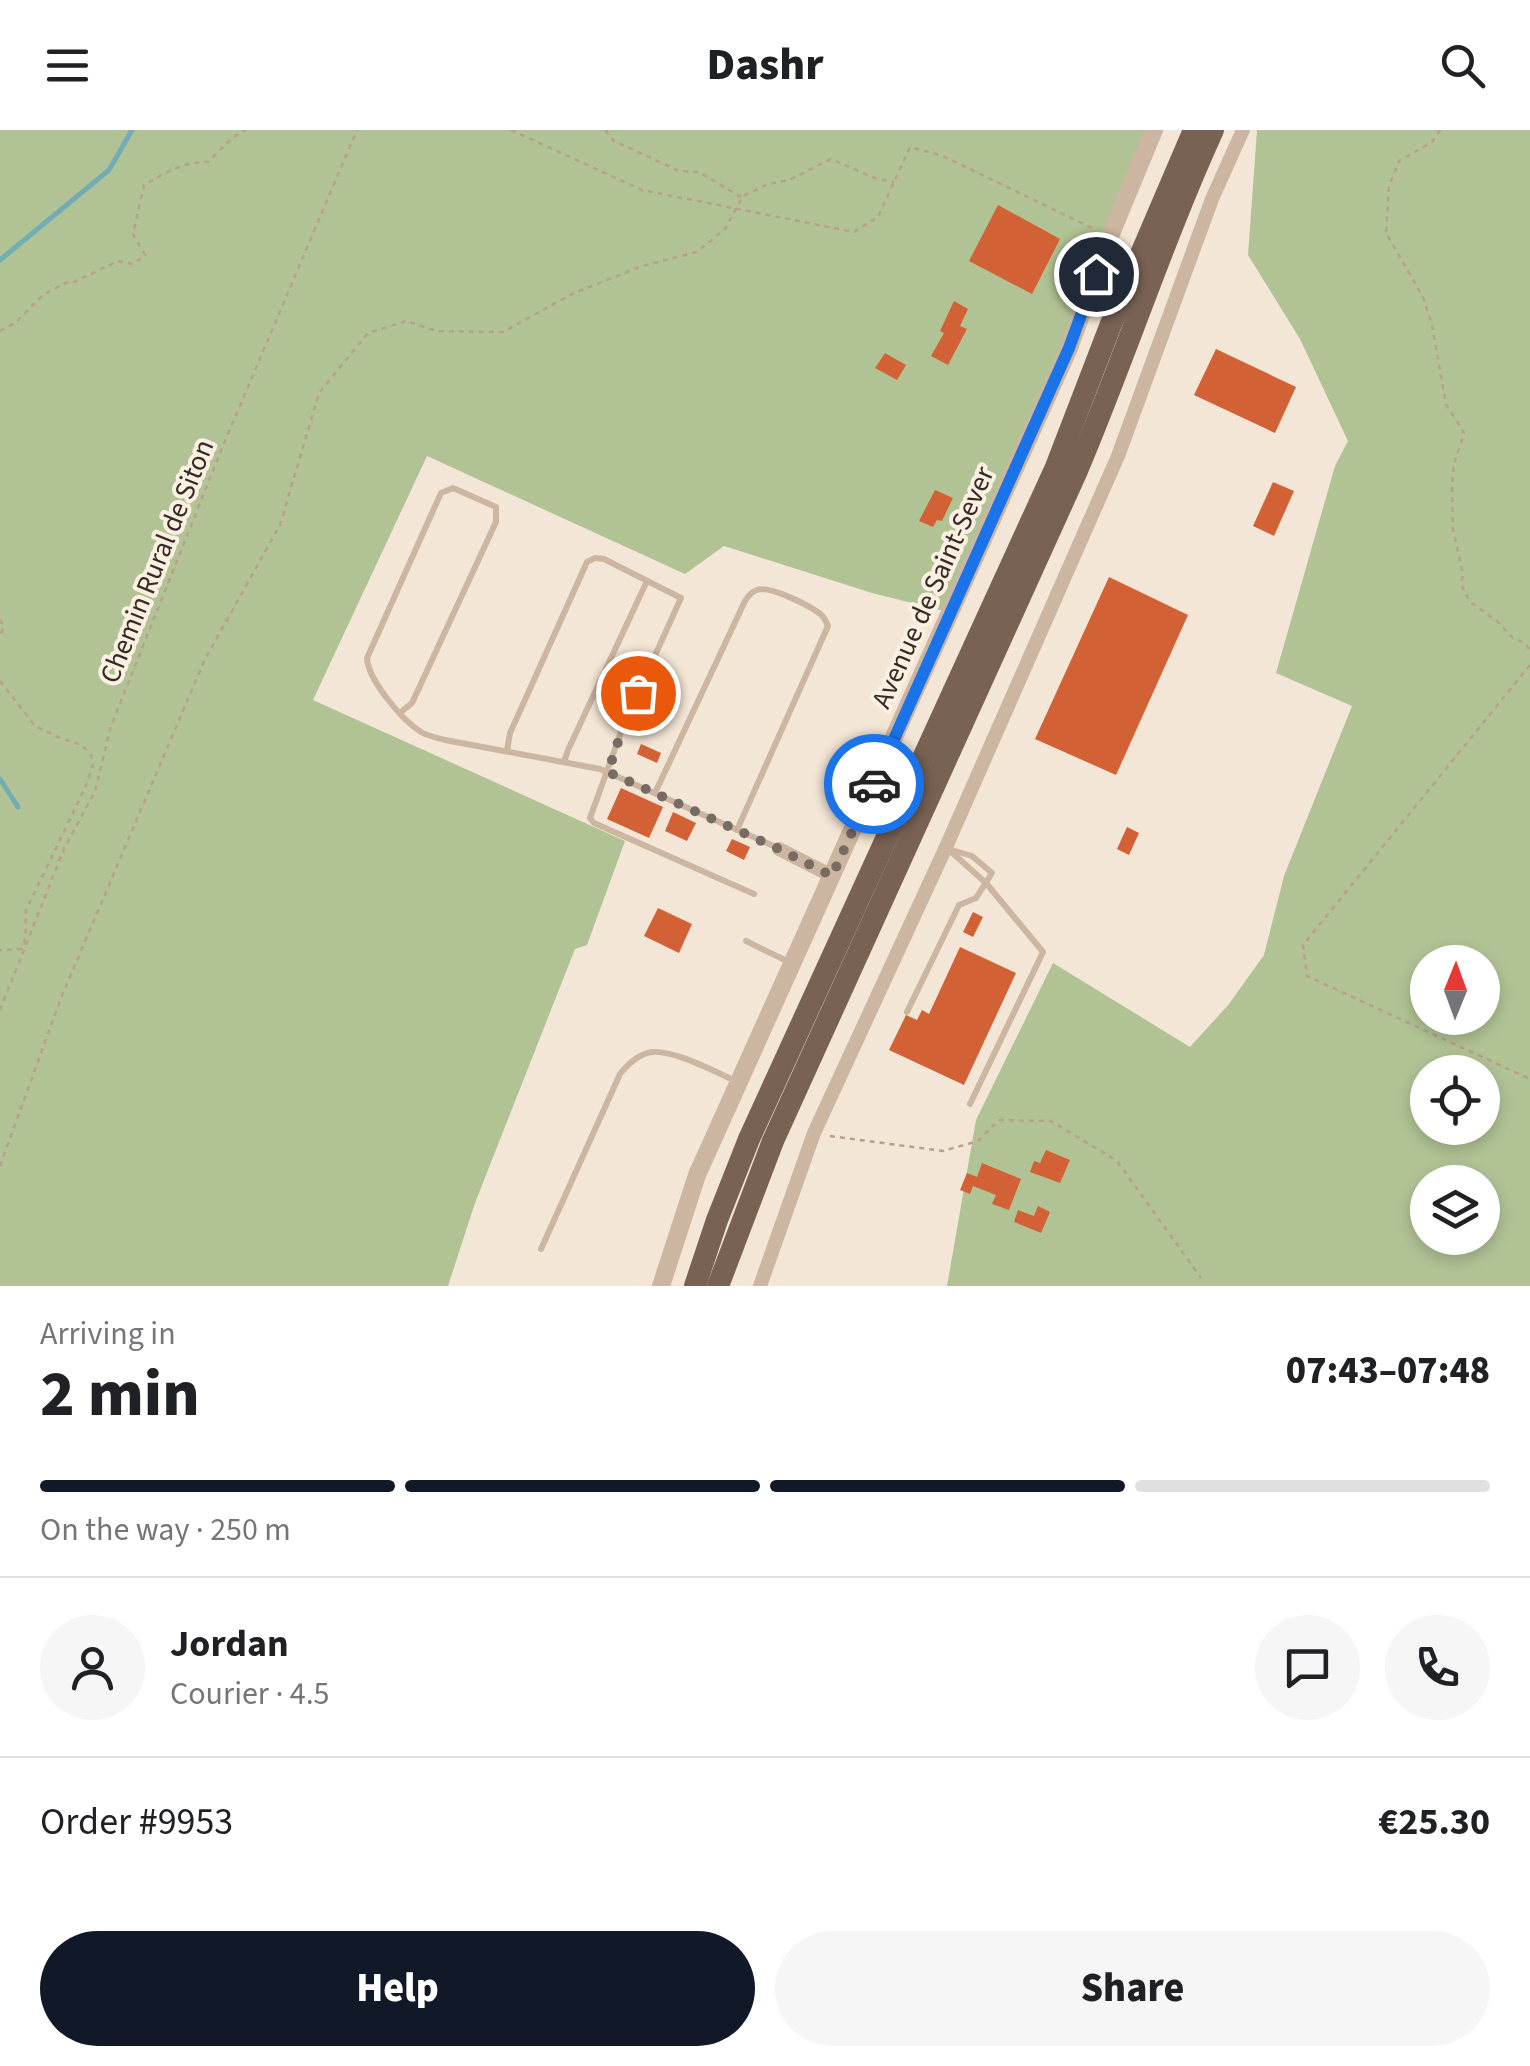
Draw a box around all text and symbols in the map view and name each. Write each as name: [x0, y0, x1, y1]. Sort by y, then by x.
text: Dashr: [706, 33, 824, 97]
icon: menu: [40, 38, 95, 93]
icon: search: [1435, 38, 1490, 93]
pin: [1054, 232, 1139, 317]
icon: home: [1069, 247, 1124, 302]
street label: Chemin Rural de Siton: [90, 434, 224, 689]
street label: Avenue de Saint-Sever: [862, 460, 1004, 715]
pin: [596, 651, 681, 736]
icon: bag: [611, 666, 666, 721]
courier: [824, 734, 924, 834]
icon: car: [847, 757, 902, 812]
north arrow: [1410, 945, 1500, 1035]
map controls: [1410, 945, 1500, 1255]
button: locate: [1410, 1055, 1500, 1145]
button: layers: [1410, 1165, 1500, 1255]
text: Arriving in: [40, 1311, 176, 1357]
text: 07:43–07:48: [1286, 1344, 1490, 1398]
text: 2 min: [40, 1348, 200, 1441]
text: On the way · 250 m: [40, 1507, 291, 1553]
button: person: [40, 1615, 145, 1720]
button: chat: [1255, 1615, 1360, 1720]
button: phone: [1385, 1615, 1490, 1720]
text: Jordan: [170, 1617, 289, 1671]
text: Courier · 4.5: [170, 1671, 330, 1717]
text: Order #9953: [40, 1795, 233, 1849]
text: €25.30: [1378, 1795, 1490, 1849]
button: Help: [40, 1931, 755, 2046]
button: Share: [775, 1931, 1490, 2046]

